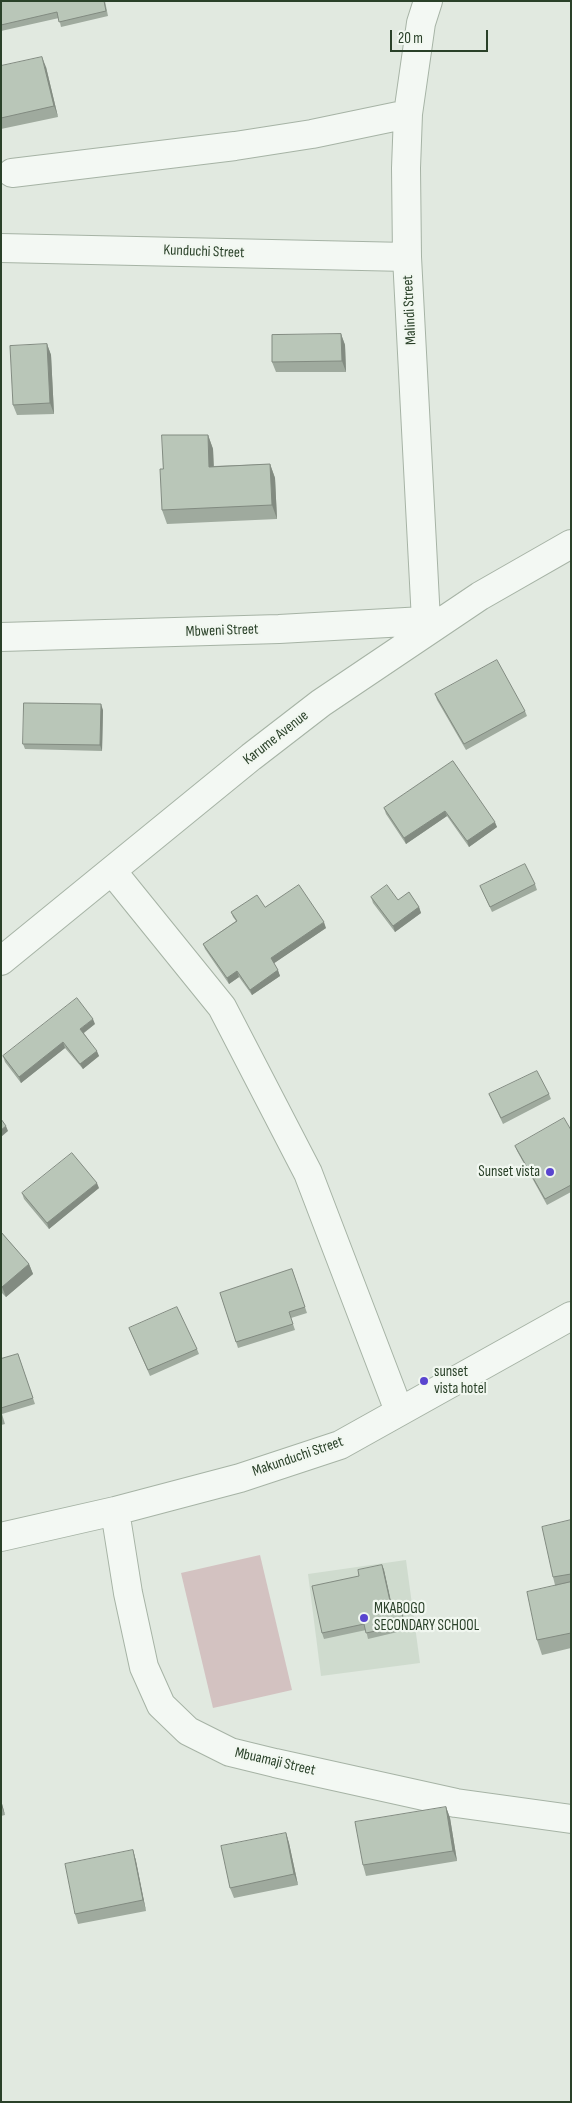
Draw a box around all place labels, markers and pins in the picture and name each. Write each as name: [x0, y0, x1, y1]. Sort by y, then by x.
place label: Sunset vista: [478, 1163, 540, 1181]
marker: Sunset vista: [544, 1166, 556, 1178]
place label: sunset vista hotel: [434, 1363, 487, 1398]
marker: sunset vista hotel: [418, 1375, 430, 1387]
place label: MKABOGO SECONDARY SCHOOL: [374, 1600, 479, 1635]
marker: MKABOGO SECONDARY SCHOOL: [358, 1612, 370, 1624]

